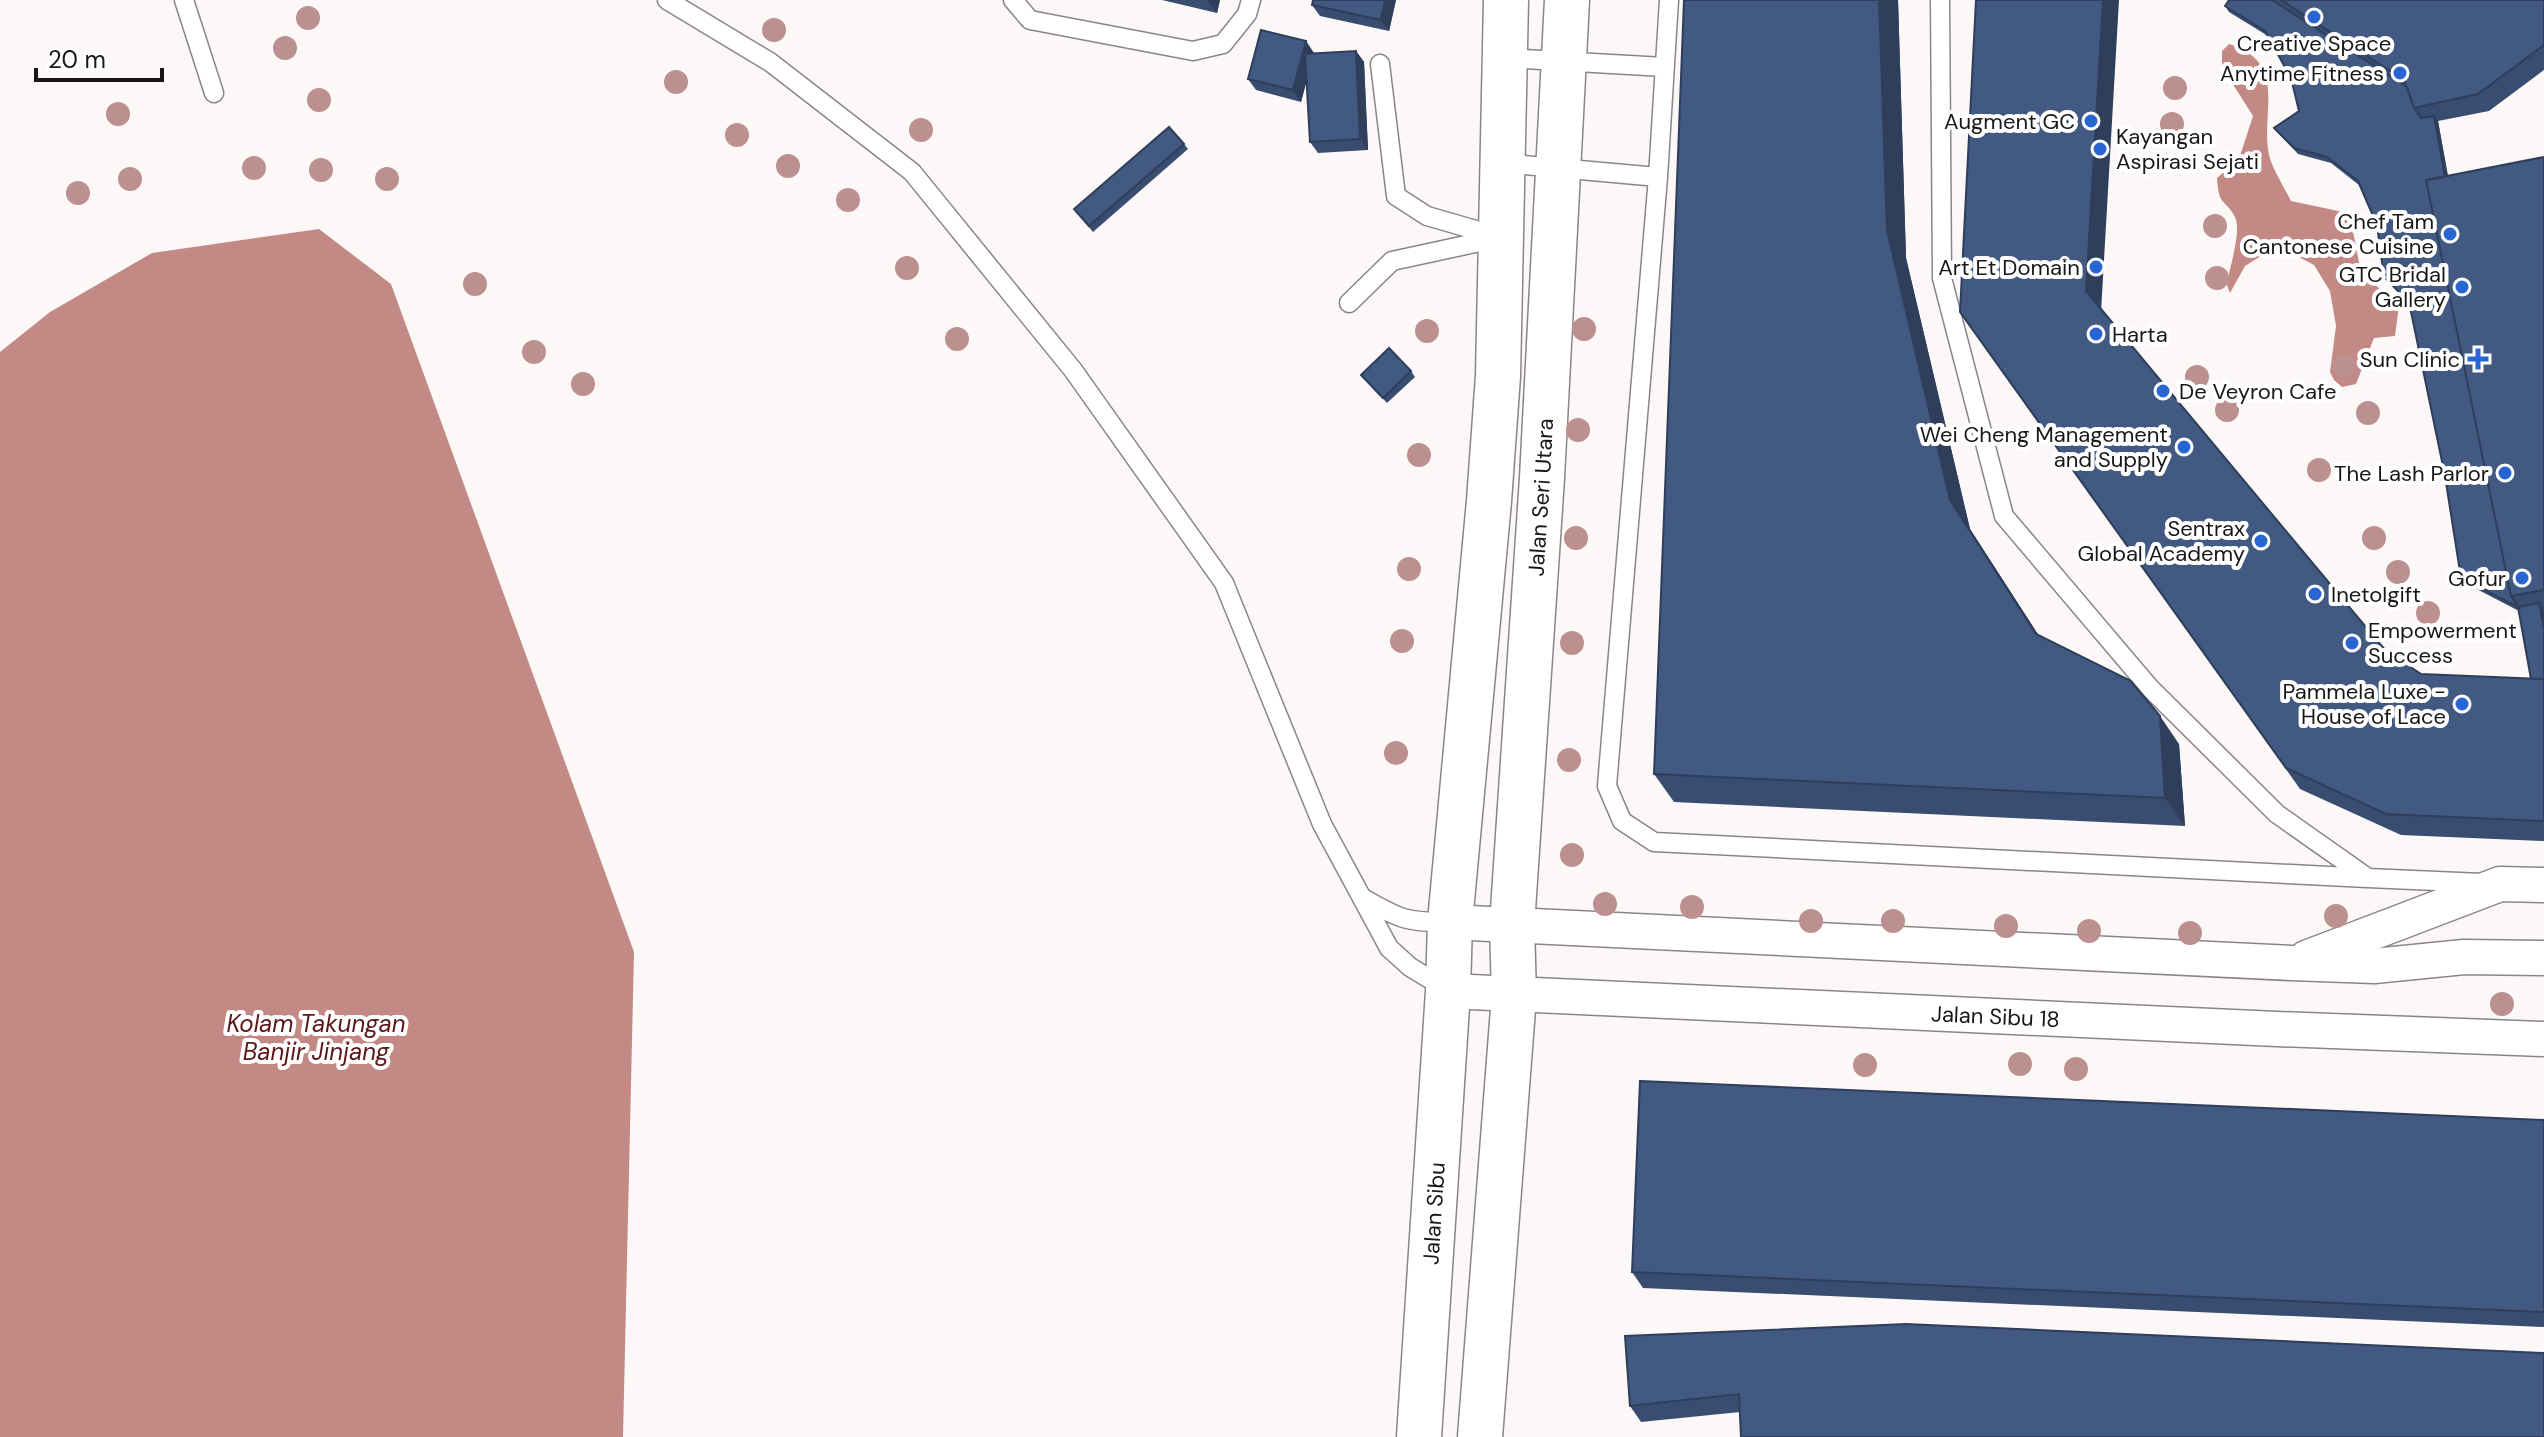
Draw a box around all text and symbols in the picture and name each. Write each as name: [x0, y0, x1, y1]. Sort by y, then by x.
marker: Creative Space: [2305, 8, 2323, 26]
place label: Creative Space: [2237, 29, 2391, 58]
scale bar: [36, 32, 162, 82]
text: 20 m: [48, 44, 106, 75]
place label: Anytime Fitness: [2220, 59, 2384, 88]
marker: Anytime Fitness: [2391, 64, 2409, 82]
place label: Augment GC: [1944, 107, 2075, 136]
marker: Augment GC: [2082, 112, 2100, 130]
place label: Kayangan Aspirasi Sejati: [2116, 122, 2259, 176]
marker: Kayangan Aspirasi Sejati: [2091, 140, 2109, 158]
place label: Chef Tam Cantonese Cuisine: [2243, 207, 2434, 261]
marker: Chef Tam Cantonese Cuisine: [2441, 225, 2459, 243]
place label: Art Et Domain: [1938, 253, 2080, 282]
marker: Art Et Domain: [2087, 258, 2105, 276]
place label: GTC Bridal Gallery: [2339, 260, 2446, 314]
marker: GTC Bridal Gallery: [2453, 278, 2471, 296]
place label: Harta: [2112, 320, 2168, 349]
marker: Harta: [2087, 325, 2105, 343]
place label: Sun Clinic: [2360, 345, 2460, 374]
marker: Sun Clinic: [2467, 348, 2489, 370]
place label: De Veyron Cafe: [2179, 377, 2337, 406]
marker: De Veyron Cafe: [2154, 382, 2172, 400]
street label: Jalan Seri Utara: [1521, 418, 1560, 577]
place label: Wei Cheng Management and Supply: [1920, 420, 2168, 474]
marker: Wei Cheng Management and Supply: [2175, 438, 2193, 456]
place label: The Lash Parlor: [2334, 459, 2489, 488]
marker: The Lash Parlor: [2496, 464, 2514, 482]
place label: Sentrax Global Academy: [2078, 514, 2245, 568]
marker: Sentrax Global Academy: [2252, 532, 2270, 550]
place label: Gofur: [2448, 564, 2506, 593]
marker: Gofur: [2513, 569, 2531, 587]
place label: Inetolgift: [2331, 580, 2421, 609]
marker: Inetolgift: [2306, 585, 2324, 603]
place label: Empowerment Success: [2368, 616, 2517, 670]
marker: Empowerment Success: [2343, 634, 2361, 652]
place label: Pammela Luxe - House of Lace: [2282, 677, 2446, 731]
marker: Pammela Luxe - House of Lace: [2453, 695, 2471, 713]
street label: Jalan Sibu 18: [1930, 999, 2060, 1034]
water label: Kolam Takungan Banjir Jinjang: [227, 1008, 405, 1067]
street label: Jalan Sibu: [1416, 1161, 1451, 1266]

